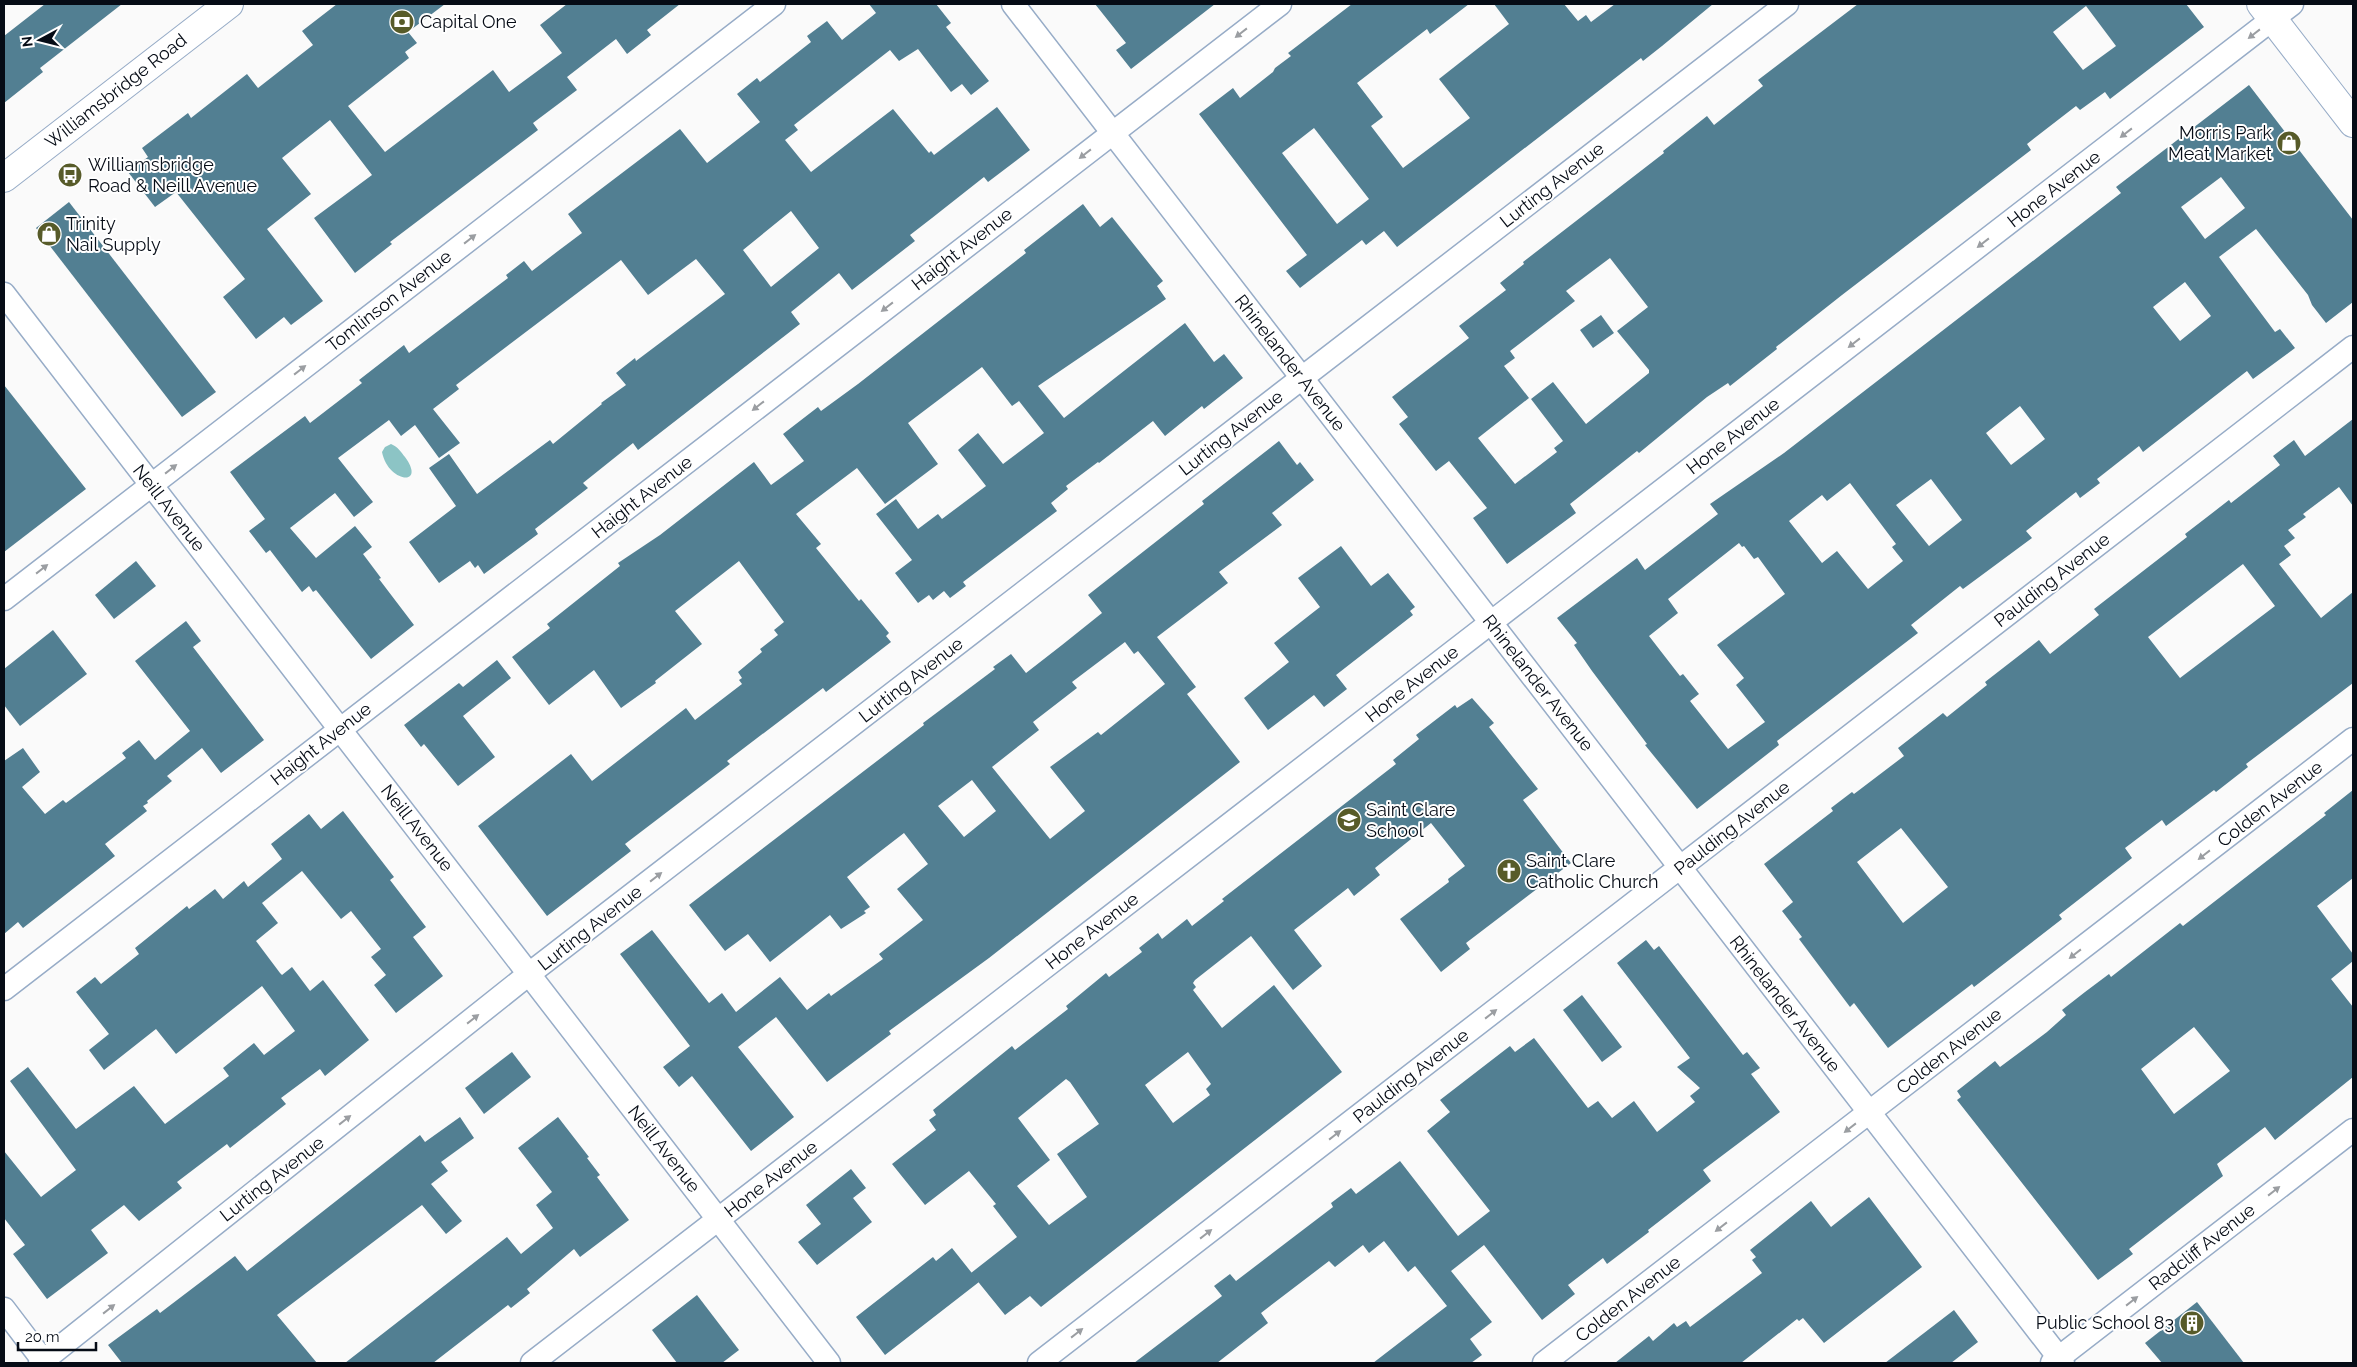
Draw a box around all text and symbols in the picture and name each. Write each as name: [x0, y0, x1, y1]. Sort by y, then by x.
bank icon: Capital One: [389, 9, 415, 35]
place label: Capital One: [420, 11, 517, 32]
north arrow: [15, 15, 65, 65]
one-way arrow: [1235, 28, 1248, 39]
one-way arrow: [2248, 28, 2261, 39]
street label: Williamsbridge Road: [41, 29, 191, 152]
text: N: [19, 35, 36, 48]
place label: Morris Park Meat Market: [2168, 122, 2272, 164]
one-way arrow: [2120, 128, 2133, 139]
shop icon: Morris Park Meat Market: [2276, 130, 2302, 156]
street label: Lurting Avenue: [1495, 137, 1608, 232]
street label: Hone Avenue: [2003, 146, 2105, 231]
one-way arrow: [1078, 149, 1092, 159]
place label: Williamsbridge Road & Neill Avenue: [88, 154, 257, 196]
bus stop icon: Williamsbridge Road & Neill Avenue: [57, 162, 83, 188]
street label: Haight Avenue: [907, 203, 1016, 294]
place label: Trinity Nail Supply: [66, 213, 161, 255]
shop icon: Trinity Nail Supply: [36, 221, 62, 247]
one-way arrow: [463, 233, 476, 244]
one-way arrow: [1977, 238, 1990, 249]
street label: Tomlinson Avenue: [322, 245, 456, 356]
street label: Rhinelander Avenue: [1231, 290, 1350, 435]
one-way arrow: [880, 302, 894, 312]
one-way arrow: [1848, 337, 1861, 348]
one-way arrow: [293, 365, 306, 375]
street label: Lurting Avenue: [1174, 385, 1287, 480]
street label: Hone Avenue: [1682, 393, 1784, 478]
one-way arrow: [752, 401, 765, 412]
street label: Haight Avenue: [587, 451, 696, 542]
street label: Neill Avenue: [129, 460, 210, 556]
one-way arrow: [164, 464, 177, 475]
street label: Paulding Avenue: [1990, 528, 2114, 631]
one-way arrow: [35, 563, 48, 574]
street label: Rhinelander Avenue: [1479, 610, 1598, 755]
street label: Lurting Avenue: [854, 632, 967, 727]
street label: Hone Avenue: [1361, 641, 1463, 726]
street label: Haight Avenue: [266, 698, 375, 789]
street label: Colden Avenue: [2213, 756, 2327, 851]
street label: Paulding Avenue: [1670, 776, 1794, 879]
street label: Neill Avenue: [377, 780, 458, 876]
place label: Saint Clare School: [1366, 799, 1456, 841]
school or university icon: Saint Clare School: [1336, 807, 1362, 833]
one-way arrow: [2198, 849, 2211, 860]
place label: Saint Clare Catholic Church: [1526, 850, 1659, 892]
church icon: Saint Clare Catholic Church: [1496, 858, 1522, 884]
one-way arrow: [649, 871, 662, 882]
street label: Lurting Avenue: [533, 880, 646, 975]
street label: Hone Avenue: [1041, 888, 1143, 973]
street label: Rhinelander Avenue: [1726, 931, 1845, 1076]
one-way arrow: [2068, 949, 2082, 959]
street label: Colden Avenue: [1892, 1003, 2006, 1098]
one-way arrow: [1484, 1009, 1497, 1020]
one-way arrow: [466, 1014, 479, 1025]
street label: Paulding Avenue: [1349, 1024, 1473, 1127]
street label: Neill Avenue: [624, 1101, 705, 1197]
one-way arrow: [339, 1115, 352, 1126]
one-way arrow: [1843, 1123, 1857, 1133]
one-way arrow: [1328, 1130, 1341, 1140]
street label: Lurting Avenue: [215, 1131, 328, 1226]
street label: Hone Avenue: [720, 1136, 822, 1221]
one-way arrow: [2267, 1186, 2280, 1197]
street label: Radcliff Avenue: [2145, 1198, 2259, 1294]
one-way arrow: [1715, 1222, 1728, 1233]
one-way arrow: [1199, 1229, 1212, 1240]
street label: Colden Avenue: [1571, 1251, 1685, 1346]
one-way arrow: [2125, 1296, 2138, 1307]
one-way arrow: [102, 1303, 115, 1314]
building icon: Public School 83: [2179, 1310, 2205, 1336]
place label: Public School 83: [2036, 1312, 2174, 1333]
scale bar: [18, 1320, 95, 1352]
text: 20 m: [25, 1328, 60, 1346]
one-way arrow: [1070, 1328, 1083, 1339]

